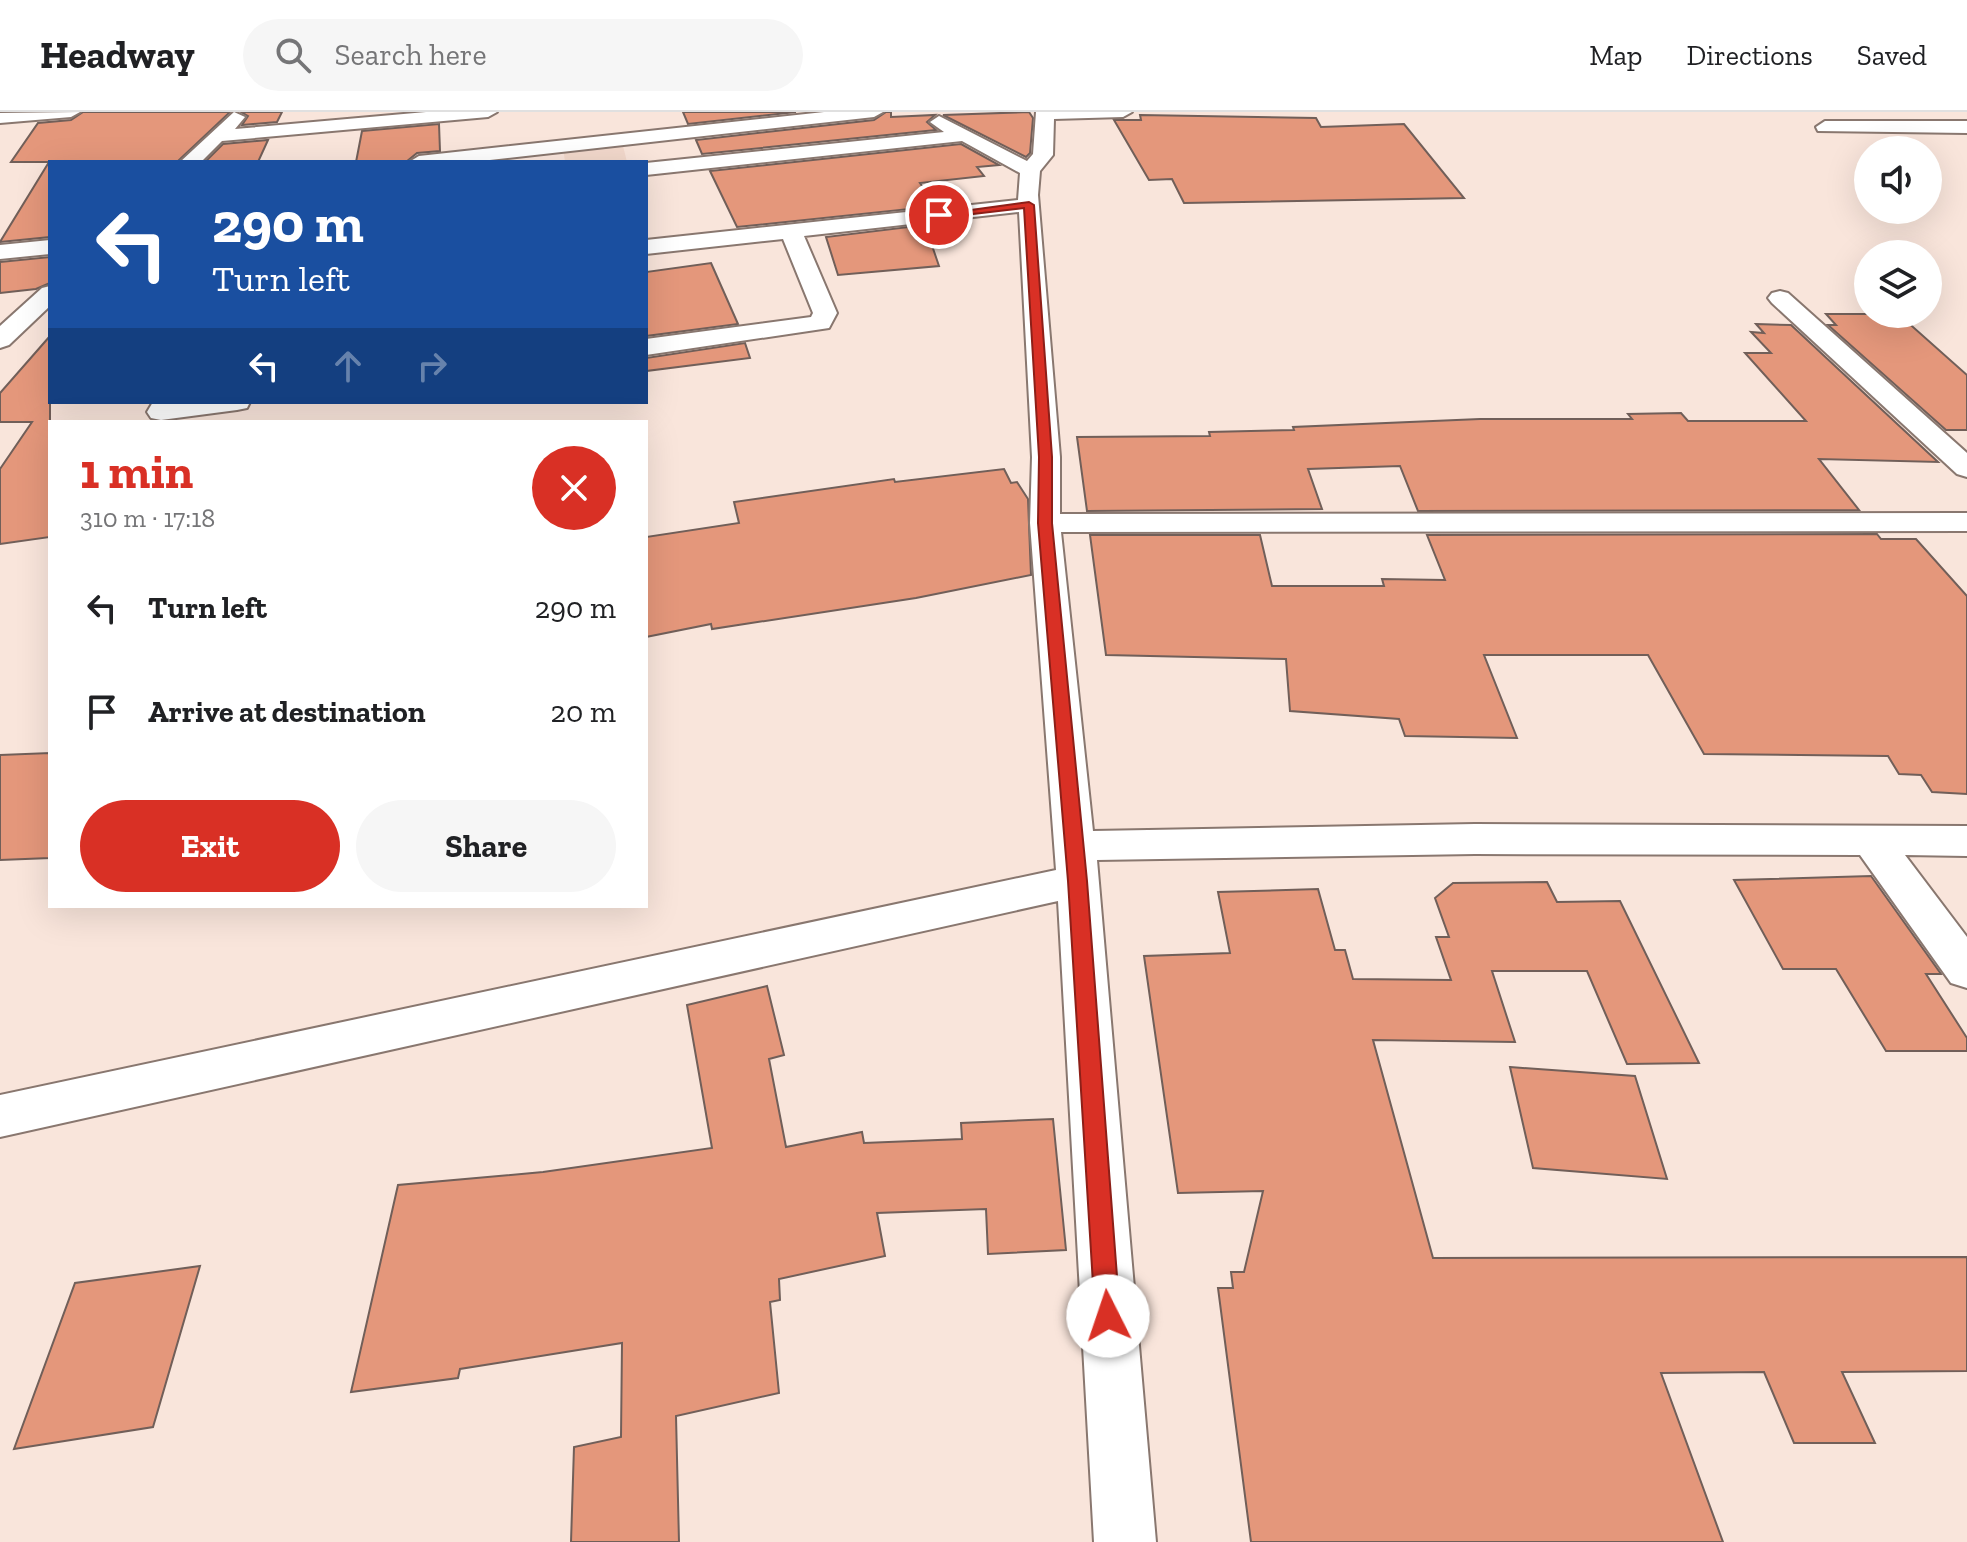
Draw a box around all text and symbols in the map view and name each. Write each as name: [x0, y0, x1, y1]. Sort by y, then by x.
search box: [243, 19, 803, 91]
text: Headway: [40, 32, 195, 78]
icon: search: [271, 33, 315, 77]
text: Search here: [335, 37, 487, 73]
text: Map: [1589, 39, 1642, 72]
text: Directions: [1686, 39, 1813, 72]
text: Saved: [1857, 39, 1927, 72]
map controls: [1854, 136, 1942, 328]
button: sound: [1854, 136, 1942, 224]
pin: [905, 181, 973, 249]
text: 290 m: [212, 189, 364, 256]
icon: left: [80, 192, 184, 296]
icon: arrive: [917, 193, 961, 237]
button: layers: [1854, 240, 1942, 328]
text: Turn left: [212, 257, 350, 300]
icon: left: [242, 344, 286, 388]
icon: ahead: [326, 344, 370, 388]
icon: right: [410, 344, 454, 388]
text: 1 min: [80, 443, 193, 500]
button: close: [532, 446, 616, 530]
text: 310 m · 17:18: [80, 502, 215, 534]
icon: left: [80, 586, 124, 630]
text: Turn left: [148, 590, 267, 626]
text: 290 m: [535, 590, 616, 626]
icon: arrive: [80, 690, 124, 734]
text: Arrive at destination: [148, 694, 425, 730]
text: 20 m: [551, 694, 616, 730]
button: Exit: [80, 800, 340, 892]
button: Share: [356, 800, 616, 892]
position arrow: [1066, 1274, 1150, 1358]

